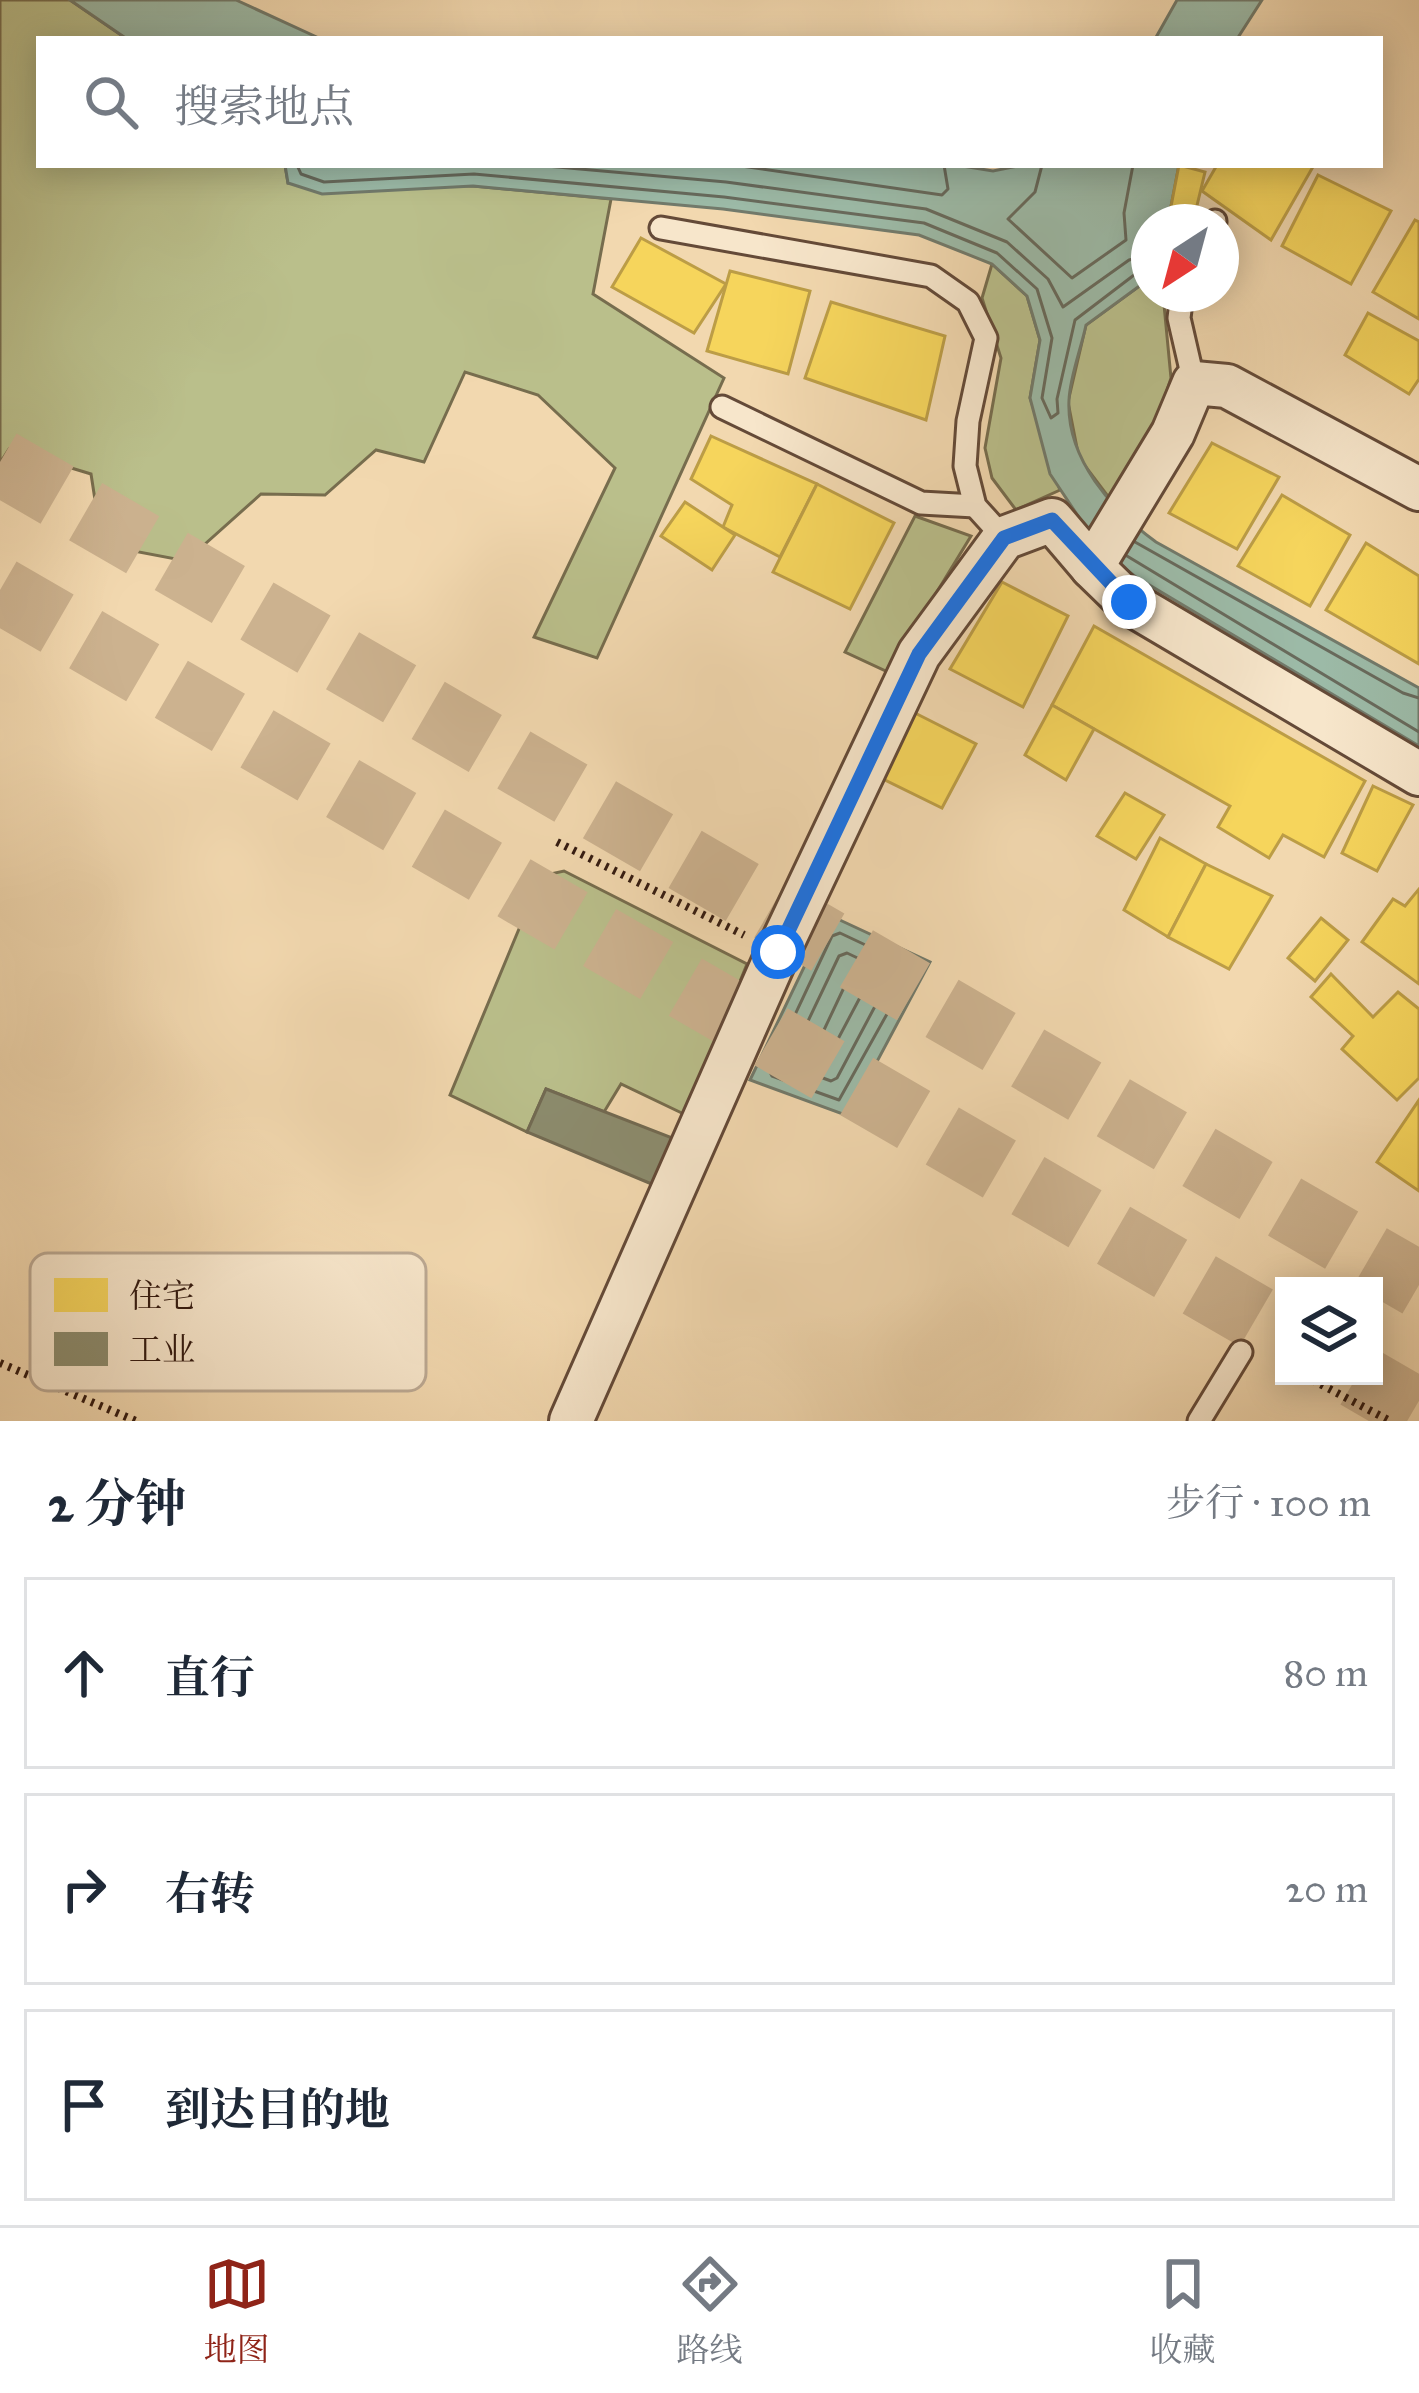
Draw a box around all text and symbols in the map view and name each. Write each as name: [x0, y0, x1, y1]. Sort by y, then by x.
search box: [36, 36, 1383, 168]
icon: search: [78, 69, 144, 135]
text: 搜索地点: [174, 79, 354, 134]
north arrow: [1131, 204, 1239, 312]
route end: [1102, 575, 1156, 629]
route start: [751, 925, 805, 979]
legend: [30, 1253, 426, 1391]
text: 住宅: [129, 1276, 195, 1316]
map controls: [1275, 1277, 1383, 1385]
button: layers: [1275, 1277, 1383, 1385]
text: 工业: [129, 1330, 195, 1370]
text: 2 分钟: [48, 1473, 186, 1535]
text: 步行 · 100 m: [1166, 1479, 1371, 1527]
icon: ahead: [51, 1640, 117, 1706]
text: 80 m: [1283, 1649, 1368, 1697]
text: 直行: [165, 1650, 255, 1705]
icon: right: [51, 1856, 117, 1922]
text: 20 m: [1285, 1865, 1368, 1913]
text: 右转: [165, 1866, 255, 1921]
icon: arrive: [51, 2072, 117, 2138]
text: 到达目的地: [165, 2082, 390, 2137]
tab: 地图: [204, 2251, 270, 2370]
tab: 路线: [677, 2251, 743, 2370]
tab: 收藏: [1150, 2251, 1216, 2370]

